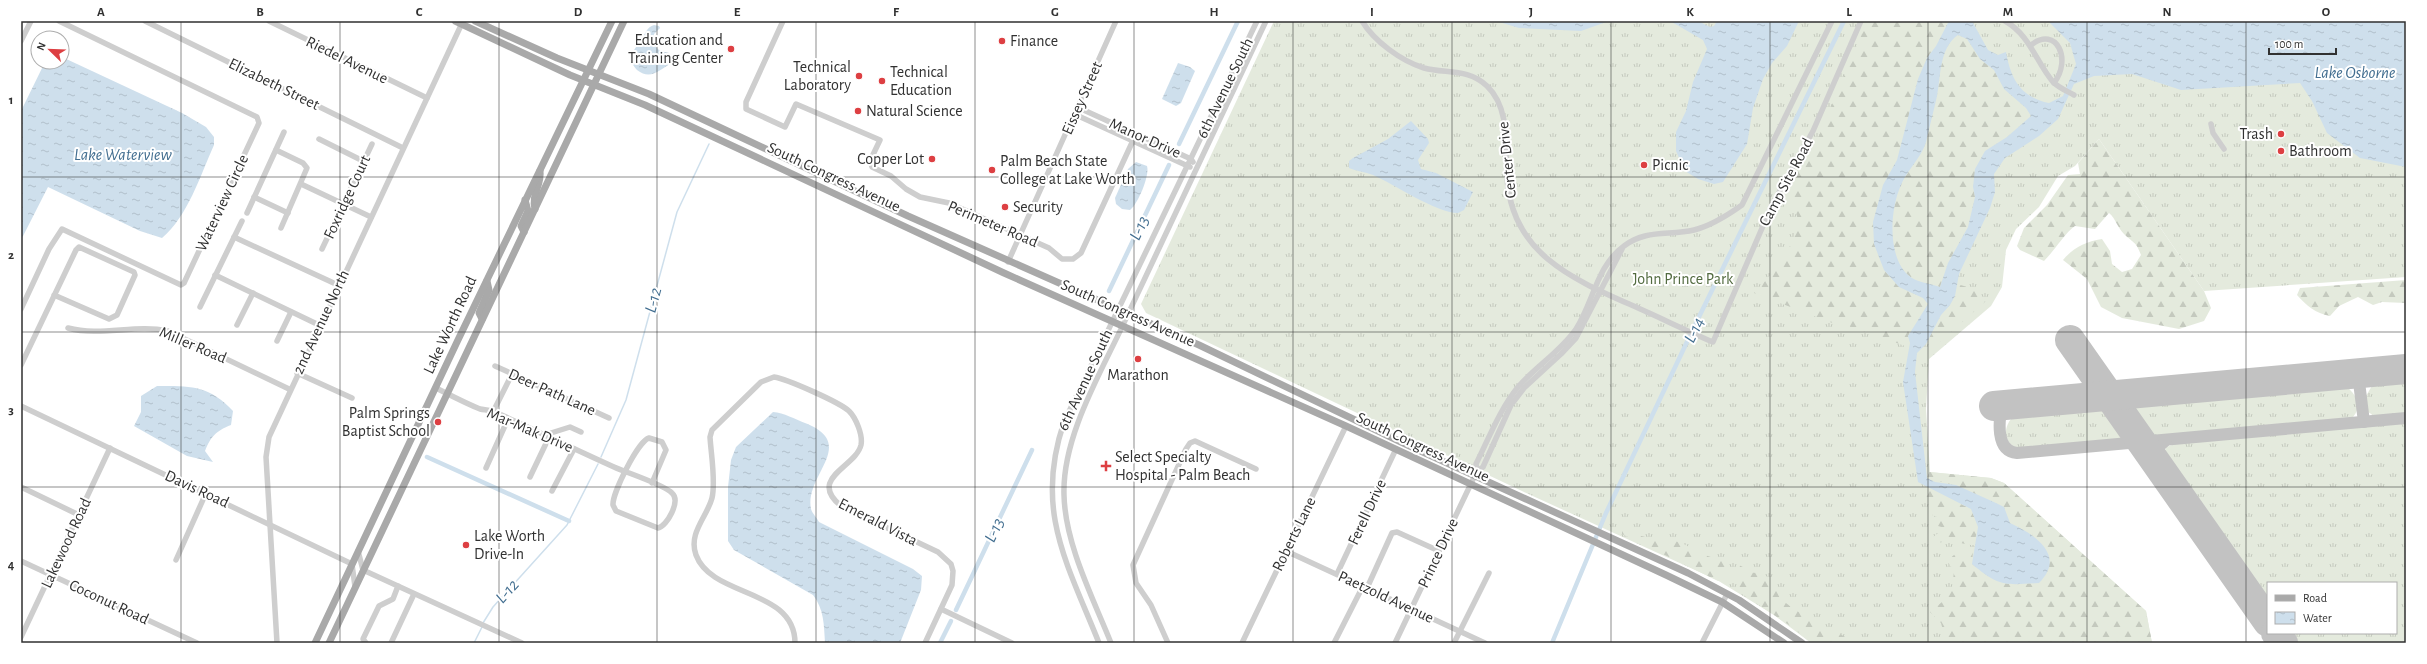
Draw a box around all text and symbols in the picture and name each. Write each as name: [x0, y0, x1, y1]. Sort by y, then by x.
text: A: [97, 6, 105, 19]
text: B: [256, 6, 264, 19]
text: C: [416, 6, 423, 19]
text: D: [574, 6, 583, 19]
text: E: [734, 6, 741, 19]
text: F: [893, 6, 900, 19]
text: G: [1051, 6, 1059, 19]
text: H: [1209, 6, 1219, 19]
text: I: [1370, 6, 1374, 19]
text: J: [1529, 6, 1533, 19]
text: K: [1686, 6, 1694, 19]
text: L: [1846, 6, 1852, 19]
text: M: [2003, 6, 2013, 19]
text: N: [2162, 6, 2172, 19]
text: O: [2322, 6, 2331, 19]
north arrow: [30, 30, 70, 70]
scale bar: [2269, 30, 2336, 56]
place label: Education and Training Center: [628, 32, 724, 66]
street label: Riedel Avenue: [303, 33, 391, 87]
place label: Finance: [1010, 33, 1058, 49]
street label: 6th Avenue South: [1194, 35, 1256, 141]
marker: Finance: [997, 36, 1007, 46]
text: 100 m: [2275, 38, 2303, 50]
text: N: [35, 41, 48, 52]
marker: Education and Training Center: [726, 44, 736, 54]
street label: Elizabeth Street: [226, 55, 322, 113]
place label: Technical Laboratory: [784, 59, 851, 94]
street label: Eissey Street: [1059, 59, 1106, 137]
place label: Technical Education: [890, 64, 952, 98]
water label: Lake Osborne: [2315, 64, 2395, 81]
marker: Technical Laboratory: [854, 71, 864, 81]
marker: Technical Education: [877, 76, 887, 86]
text: 1: [9, 94, 13, 107]
place label: Natural Science: [866, 103, 963, 119]
marker: Natural Science: [853, 106, 863, 116]
street label: Manor Drive: [1107, 115, 1183, 161]
street label: Center Drive: [1495, 121, 1519, 199]
place label: Trash: [2240, 126, 2273, 142]
marker: Trash: [2276, 129, 2286, 139]
street label: Camp Site Road: [1756, 135, 1816, 229]
street label: South Congress Avenue: [765, 139, 903, 215]
place label: Bathroom: [2289, 143, 2352, 159]
water label: Lake Waterview: [74, 146, 172, 163]
marker: Bathroom: [2276, 146, 2286, 156]
place label: Copper Lot: [857, 151, 924, 167]
street label: Waterview Circle: [193, 152, 251, 254]
street label: Foxridge Court: [321, 153, 373, 241]
place label: Palm Beach State College at Lake Worth: [1000, 153, 1135, 187]
marker: Copper Lot: [927, 154, 937, 164]
place label: Picnic: [1652, 157, 1689, 173]
marker: Picnic: [1639, 160, 1649, 170]
marker: Palm Beach State College at Lake Worth: [987, 165, 997, 175]
street label: Perimeter Road: [946, 198, 1040, 250]
place label: Security: [1013, 199, 1063, 216]
marker: Security: [1000, 202, 1010, 212]
water label: L-13: [1126, 213, 1152, 243]
text: 2: [8, 249, 14, 262]
street label: 2nd Avenue North: [290, 268, 352, 376]
park label: John Prince Park: [1633, 271, 1734, 287]
street label: Lake Worth Road: [420, 274, 480, 376]
street label: South Congress Avenue: [1059, 276, 1197, 350]
water label: L-12: [641, 285, 665, 315]
water label: L-14: [1681, 315, 1707, 345]
street label: Miller Road: [157, 324, 229, 366]
street label: 6th Avenue South: [1055, 327, 1115, 433]
marker: Marathon: [1133, 354, 1143, 364]
street label: Deer Path Lane: [506, 366, 598, 418]
place label: Marathon: [1107, 367, 1169, 383]
text: 3: [8, 404, 14, 417]
place label: Palm Springs Baptist School: [342, 405, 430, 439]
street label: Mar-Mak Drive: [485, 405, 575, 455]
street label: South Congress Avenue: [1354, 409, 1492, 485]
marker: Palm Springs Baptist School: [433, 417, 443, 427]
place label: Select Specialty Hospital - Palm Beach: [1115, 449, 1250, 483]
marker: Select Specialty Hospital - Palm Beach: [1100, 460, 1112, 472]
street label: Davis Road: [163, 467, 231, 511]
street label: Ferell Drive: [1345, 477, 1389, 547]
street label: Roberts Lane: [1269, 494, 1319, 574]
street label: Lakewood Road: [38, 495, 94, 591]
street label: Emerald Vista: [836, 495, 920, 549]
water label: L-13: [981, 515, 1007, 545]
street label: Prince Drive: [1415, 516, 1461, 590]
place label: Lake Worth Drive-In: [474, 528, 545, 562]
marker: Lake Worth Drive-In: [461, 540, 471, 550]
text: 4: [8, 559, 15, 572]
street label: Paetzold Avenue: [1336, 568, 1436, 626]
water label: L-12: [492, 576, 522, 606]
street label: Coconut Road: [67, 577, 151, 627]
legend: [2267, 582, 2397, 634]
text: Road: [2303, 592, 2327, 604]
text: Water: [2303, 612, 2332, 624]

